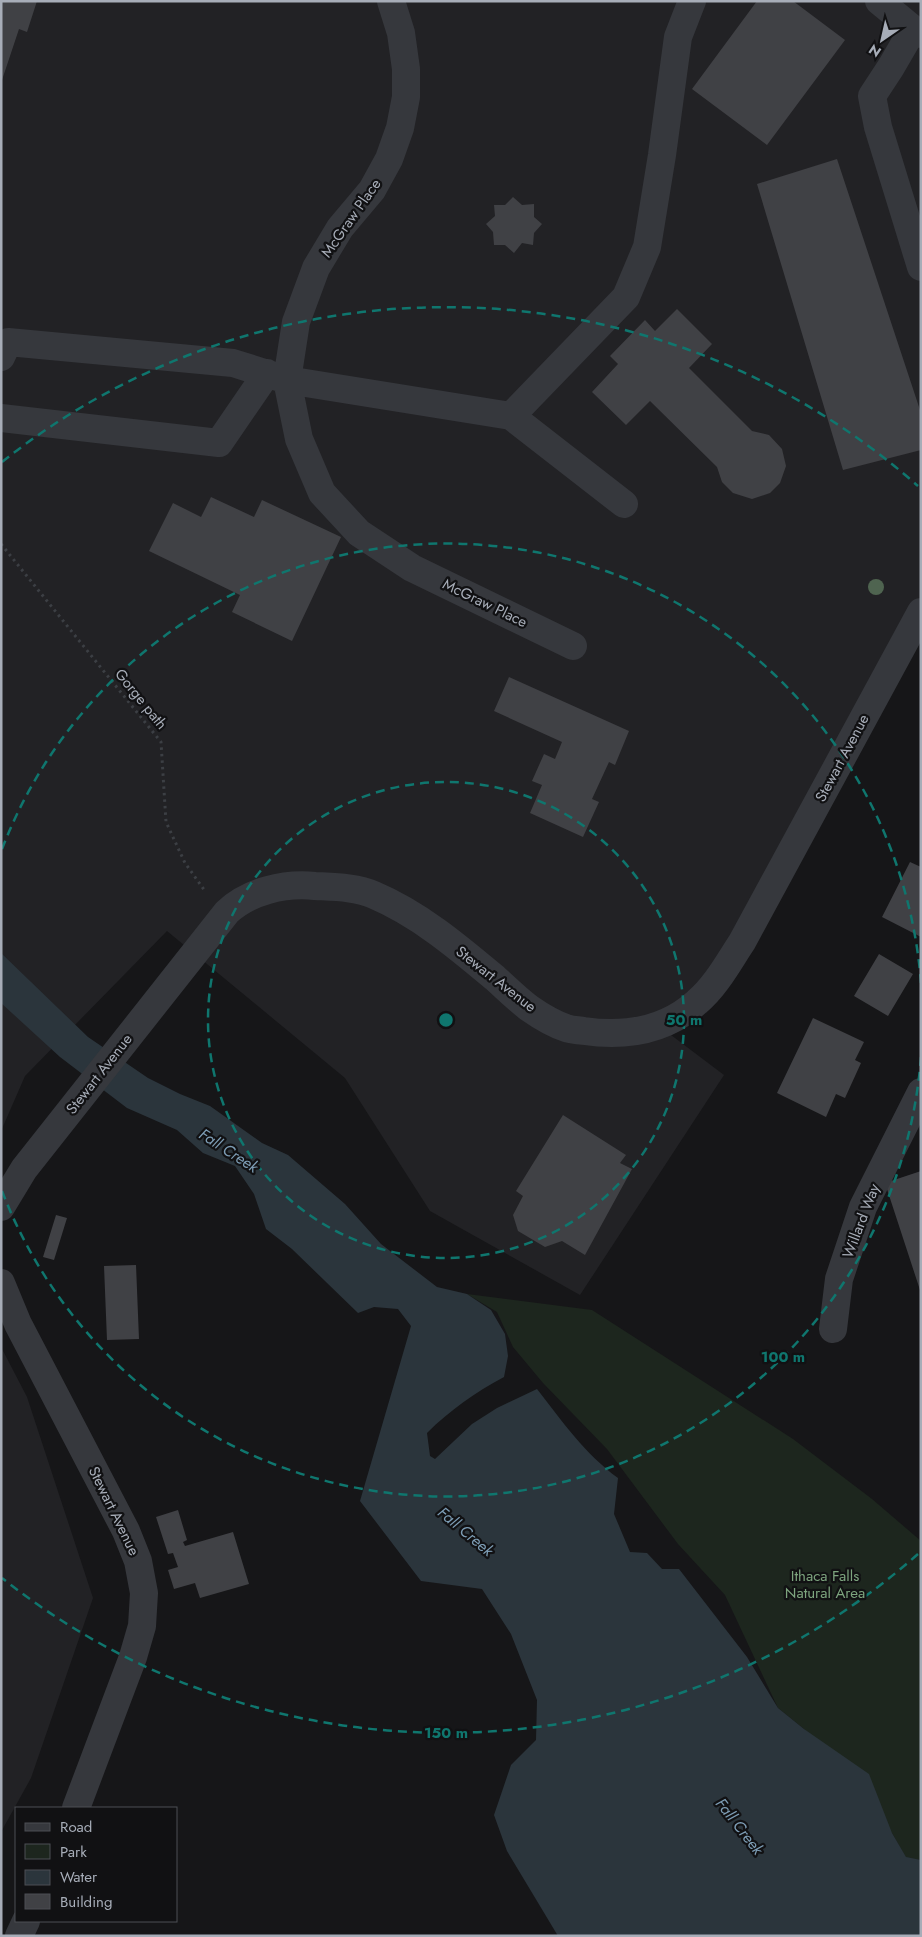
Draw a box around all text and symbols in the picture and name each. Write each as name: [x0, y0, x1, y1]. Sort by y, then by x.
north arrow: [857, 15, 907, 65]
text: N: [865, 39, 885, 62]
street label: McGraw Place: [316, 174, 386, 262]
street label: McGraw Place: [439, 573, 531, 633]
street label: Gorge path: [110, 664, 172, 734]
street label: Stewart Avenue: [810, 710, 875, 806]
street label: Stewart Avenue: [451, 941, 541, 1018]
text: 50 m: [666, 1009, 702, 1031]
centre of rings: [437, 1011, 455, 1029]
street label: Stewart Avenue: [61, 1029, 138, 1119]
water label: Fall Creek: [195, 1123, 264, 1179]
street label: Willard Way: [837, 1180, 885, 1261]
text: 100 m: [761, 1346, 805, 1368]
street label: Stewart Avenue: [83, 1463, 145, 1560]
water label: Fall Creek: [433, 1501, 499, 1562]
park label: Ithaca Falls Natural Area: [785, 1565, 865, 1604]
text: 150 m: [424, 1722, 468, 1744]
water label: Fall Creek: [710, 1793, 770, 1861]
legend: [15, 1807, 178, 1922]
text: Road: [60, 1816, 92, 1838]
text: Park: [60, 1841, 87, 1863]
text: Water: [60, 1866, 98, 1888]
text: Building: [60, 1891, 112, 1913]

